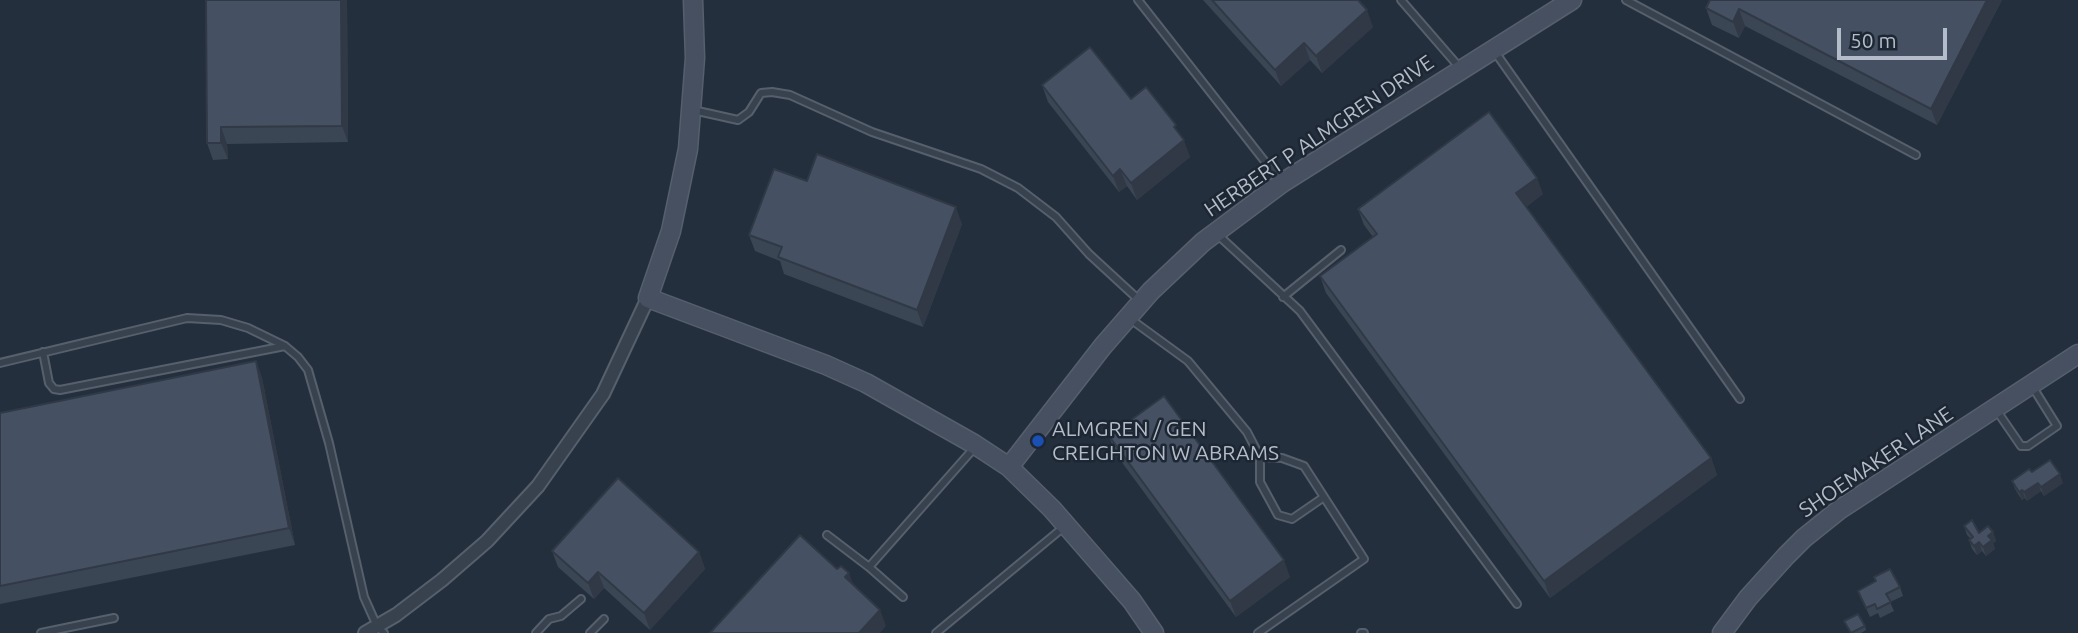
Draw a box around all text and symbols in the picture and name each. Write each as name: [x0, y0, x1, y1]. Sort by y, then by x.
scale bar: [1840, 14, 1950, 58]
text: 50 m: [1850, 28, 1897, 52]
street label: HERBERT P ALMGREN DRIVE: [1200, 50, 1438, 222]
street label: SHOEMAKER LANE: [1794, 401, 1958, 523]
place label: ALMGREN / GEN CREIGHTON W ABRAMS: [1052, 416, 1279, 466]
marker: ALMGREN / GEN CREIGHTON W ABRAMS: [1030, 433, 1046, 449]

